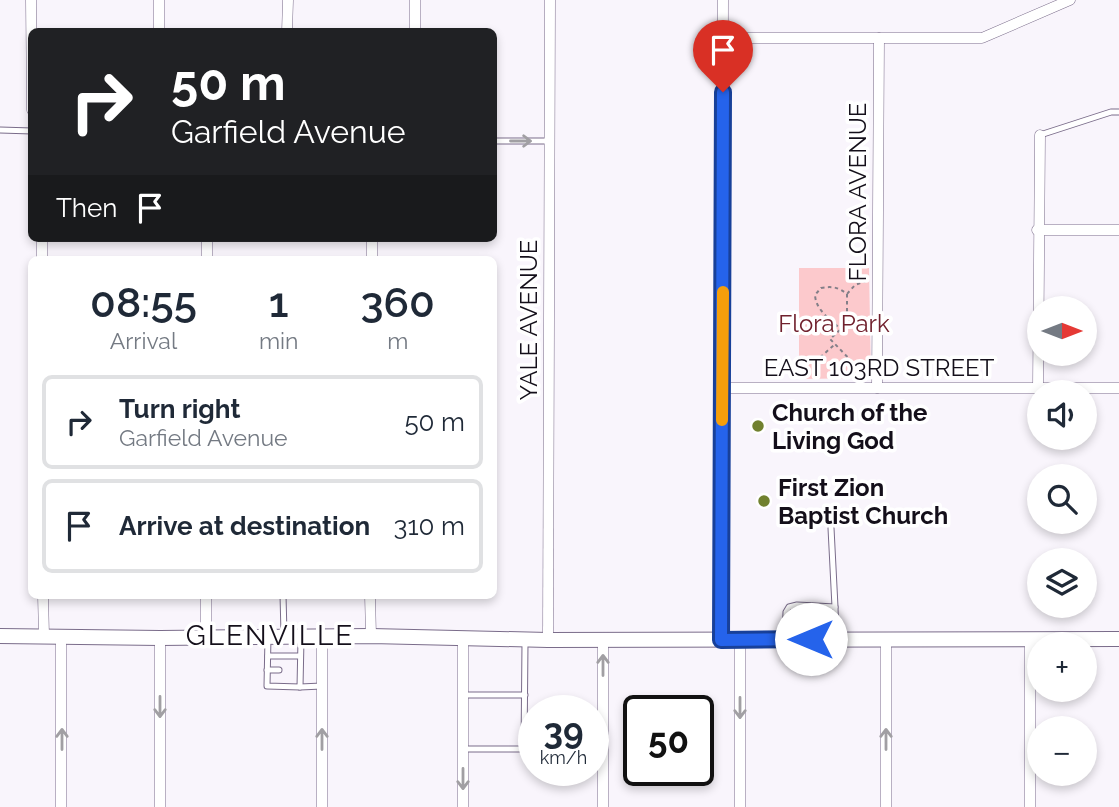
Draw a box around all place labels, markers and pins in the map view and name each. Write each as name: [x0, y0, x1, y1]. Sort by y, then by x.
pin: [693, 20, 753, 92]
place label: Church of the Living God: [772, 398, 927, 455]
marker: Church of the Living God: [750, 418, 766, 434]
place label: First Zion Baptist Church: [778, 473, 948, 530]
marker: First Zion Baptist Church: [756, 493, 772, 509]

